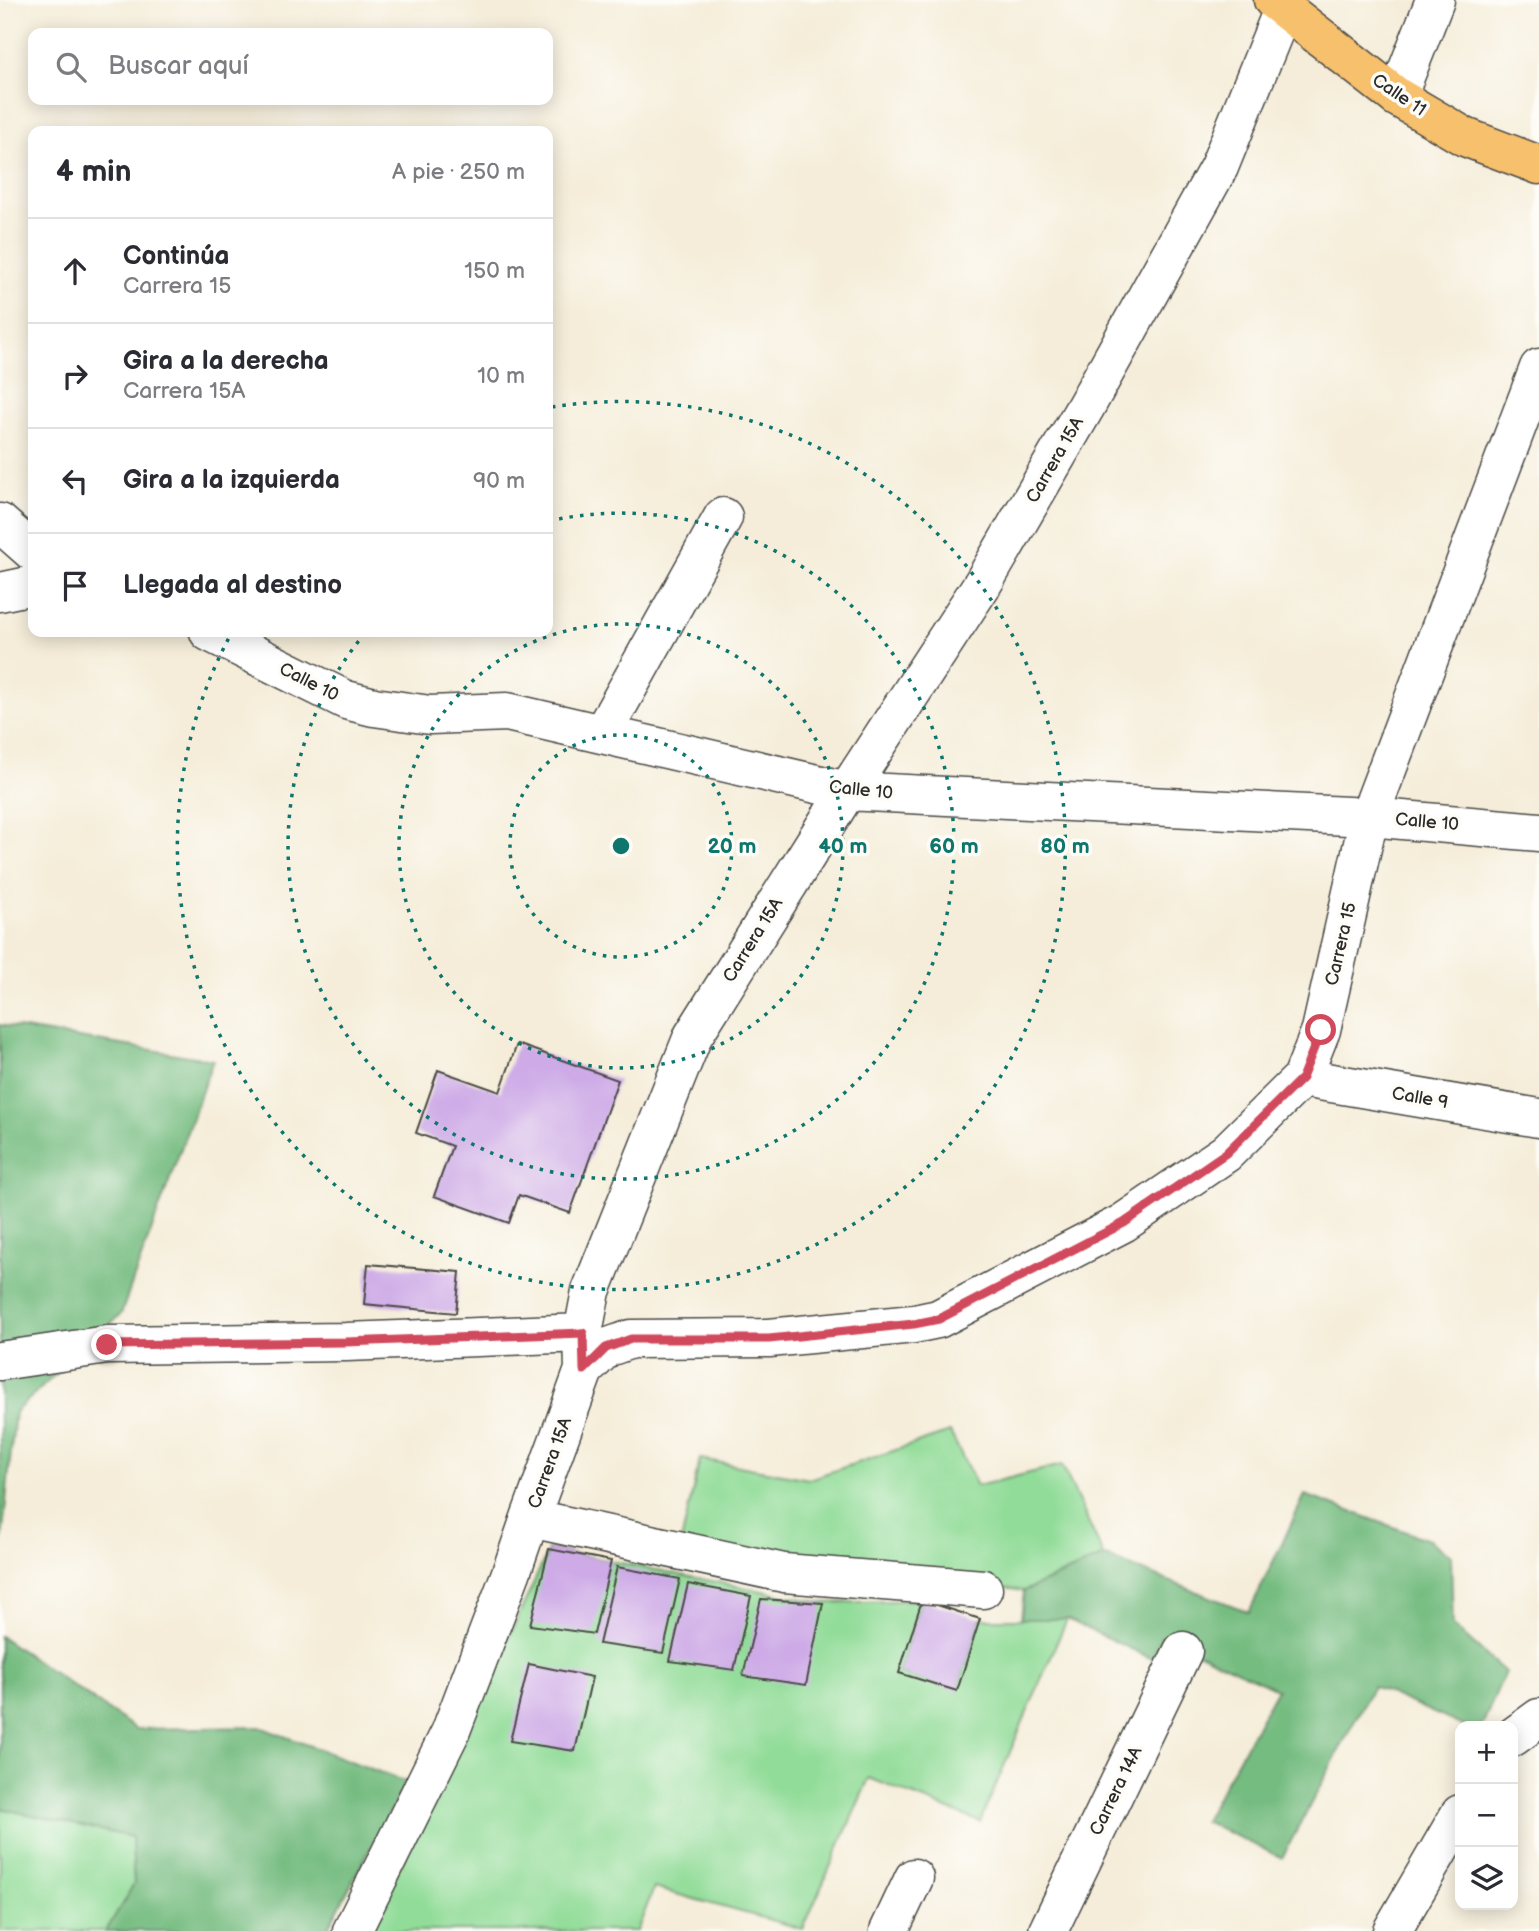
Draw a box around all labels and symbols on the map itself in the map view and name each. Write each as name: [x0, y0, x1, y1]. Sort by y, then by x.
street label: Calle 11: [1368, 69, 1430, 121]
street label: Carrera 15A: [1022, 413, 1088, 507]
street label: Calle 10: [276, 658, 342, 706]
street label: Calle 10: [828, 776, 894, 804]
street label: Calle 10: [1394, 809, 1460, 835]
centre of rings: [609, 834, 633, 858]
text: 20 m: [708, 834, 756, 859]
text: 40 m: [818, 834, 868, 859]
text: 60 m: [929, 834, 979, 859]
text: 80 m: [1040, 834, 1090, 859]
street label: Carrera 15A: [719, 894, 787, 986]
street label: Carrera 15: [1321, 900, 1361, 988]
route start: [1305, 1014, 1336, 1045]
street label: Calle 9: [1390, 1083, 1450, 1113]
route end: [91, 1329, 122, 1360]
street label: Carrera 15A: [524, 1414, 576, 1512]
street label: Carrera 14A: [1085, 1743, 1147, 1839]

